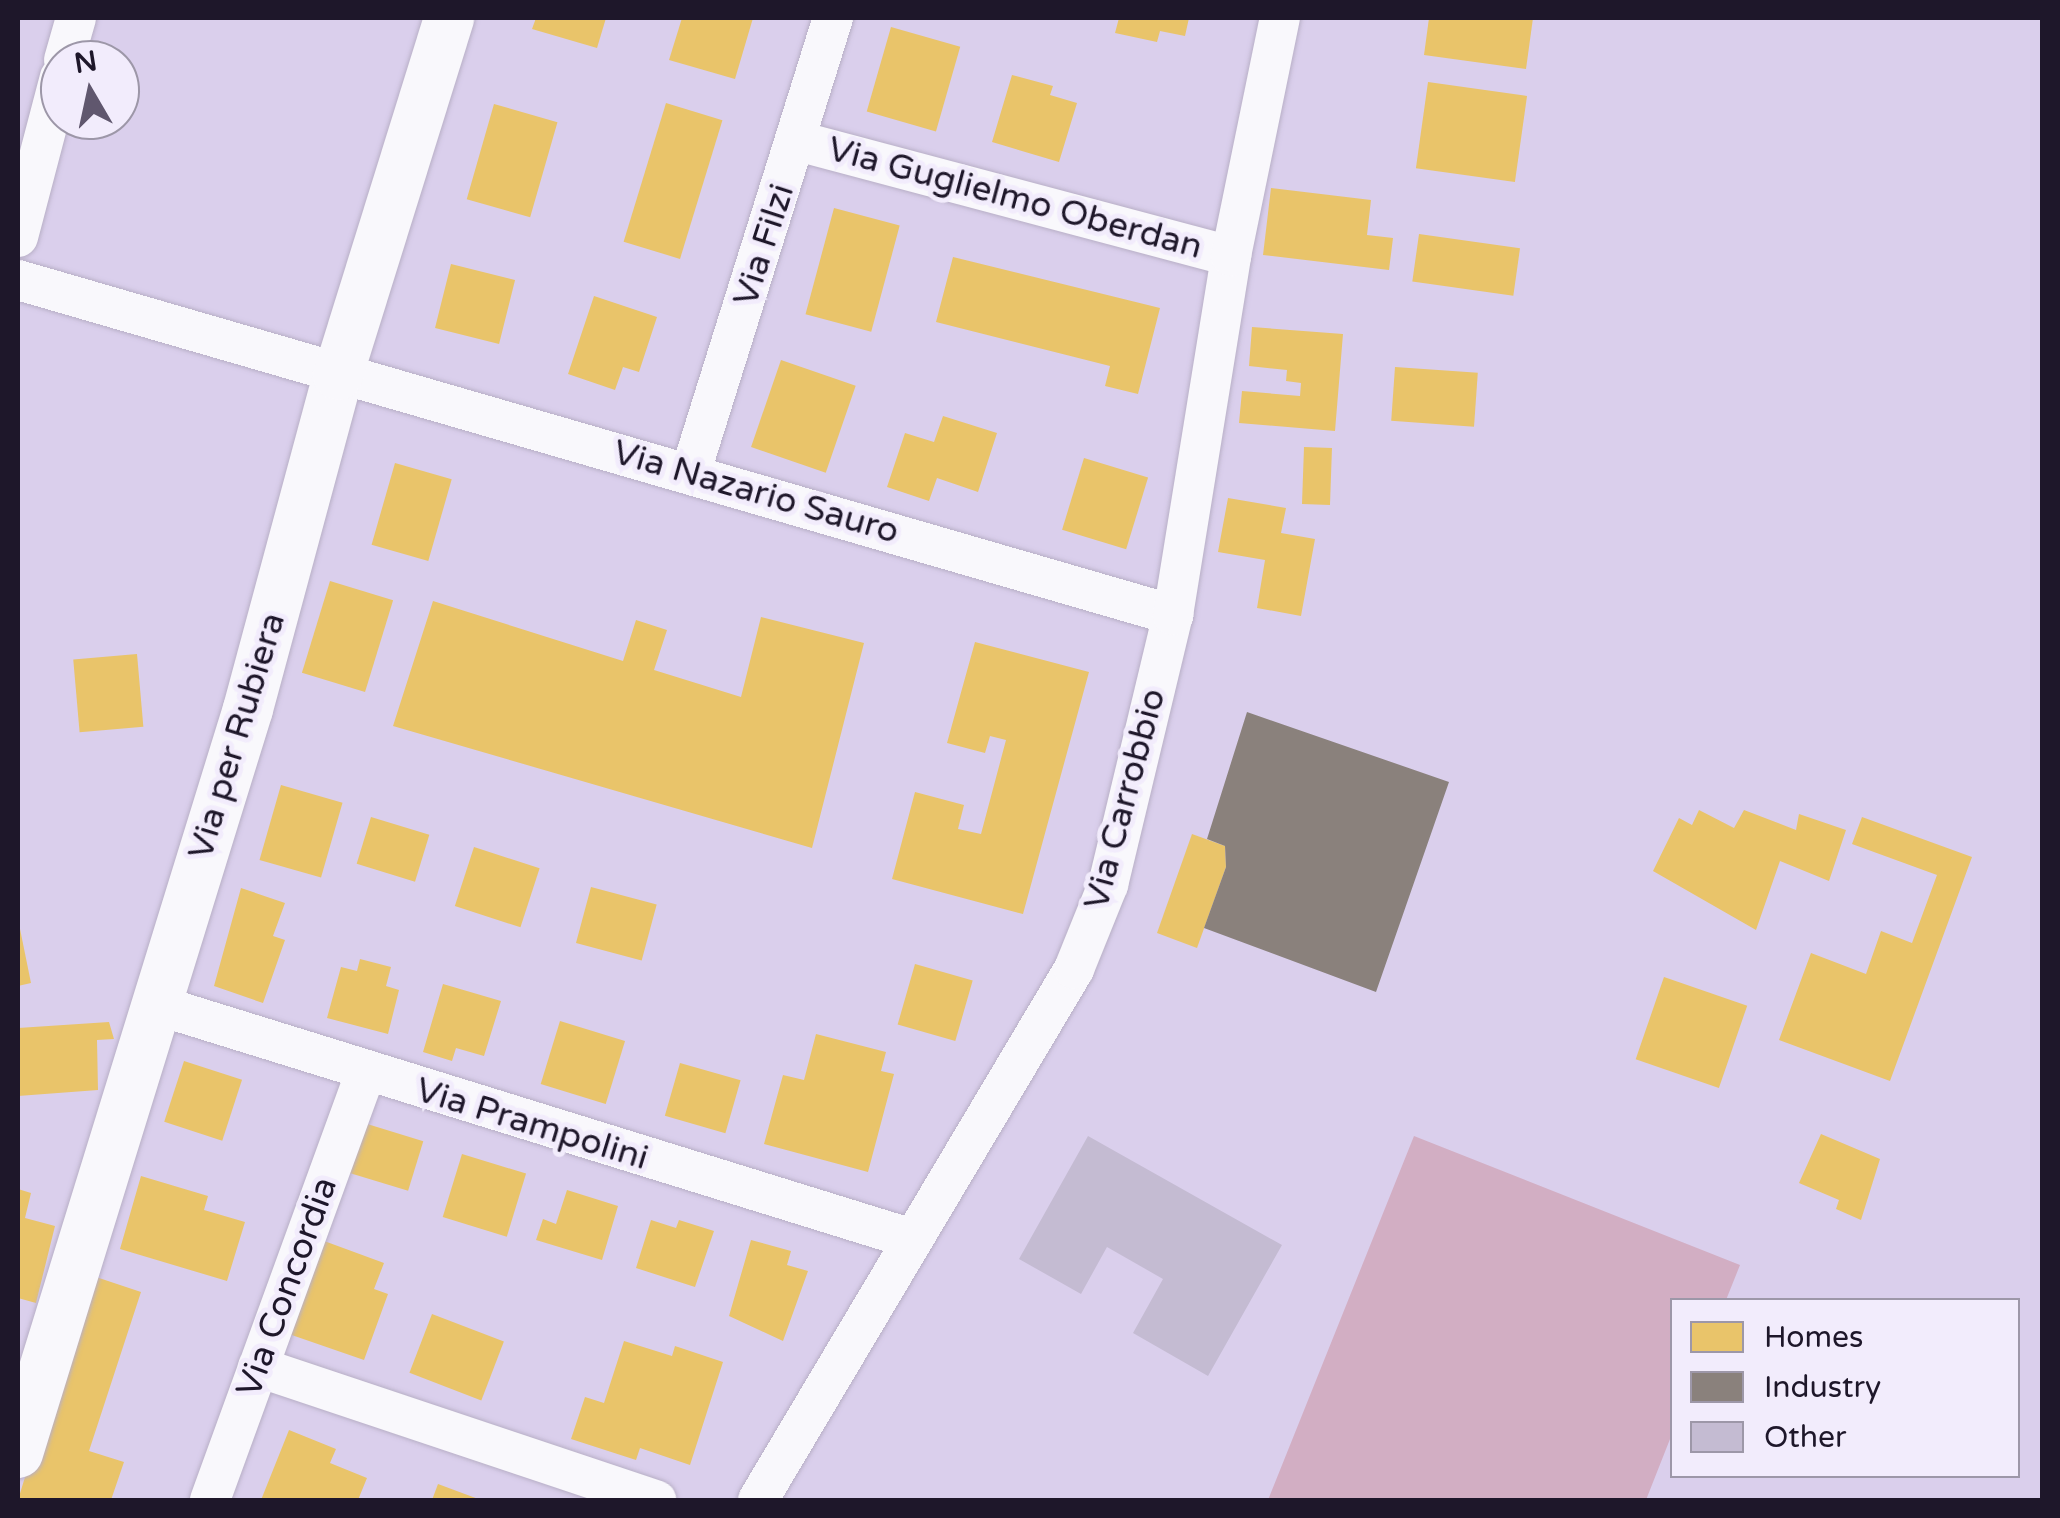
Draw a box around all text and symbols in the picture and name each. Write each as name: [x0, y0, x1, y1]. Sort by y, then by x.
north arrow: [40, 40, 140, 140]
text: N: [72, 44, 99, 81]
street label: Via Guglielmo Oberdan: [823, 128, 1207, 268]
street label: Via Filzi: [725, 179, 803, 311]
street label: Via Nazario Sauro: [608, 431, 904, 553]
street label: Via per Rubiera: [180, 608, 294, 864]
street label: Via Carrobbio: [1075, 684, 1175, 914]
street label: Via Prampolini: [411, 1069, 653, 1179]
street label: Via Concordia: [228, 1171, 346, 1403]
legend: [1670, 1298, 2020, 1478]
text: Homes: [1764, 1319, 1863, 1356]
text: Industry: [1764, 1369, 1881, 1406]
text: Other: [1764, 1419, 1847, 1456]

